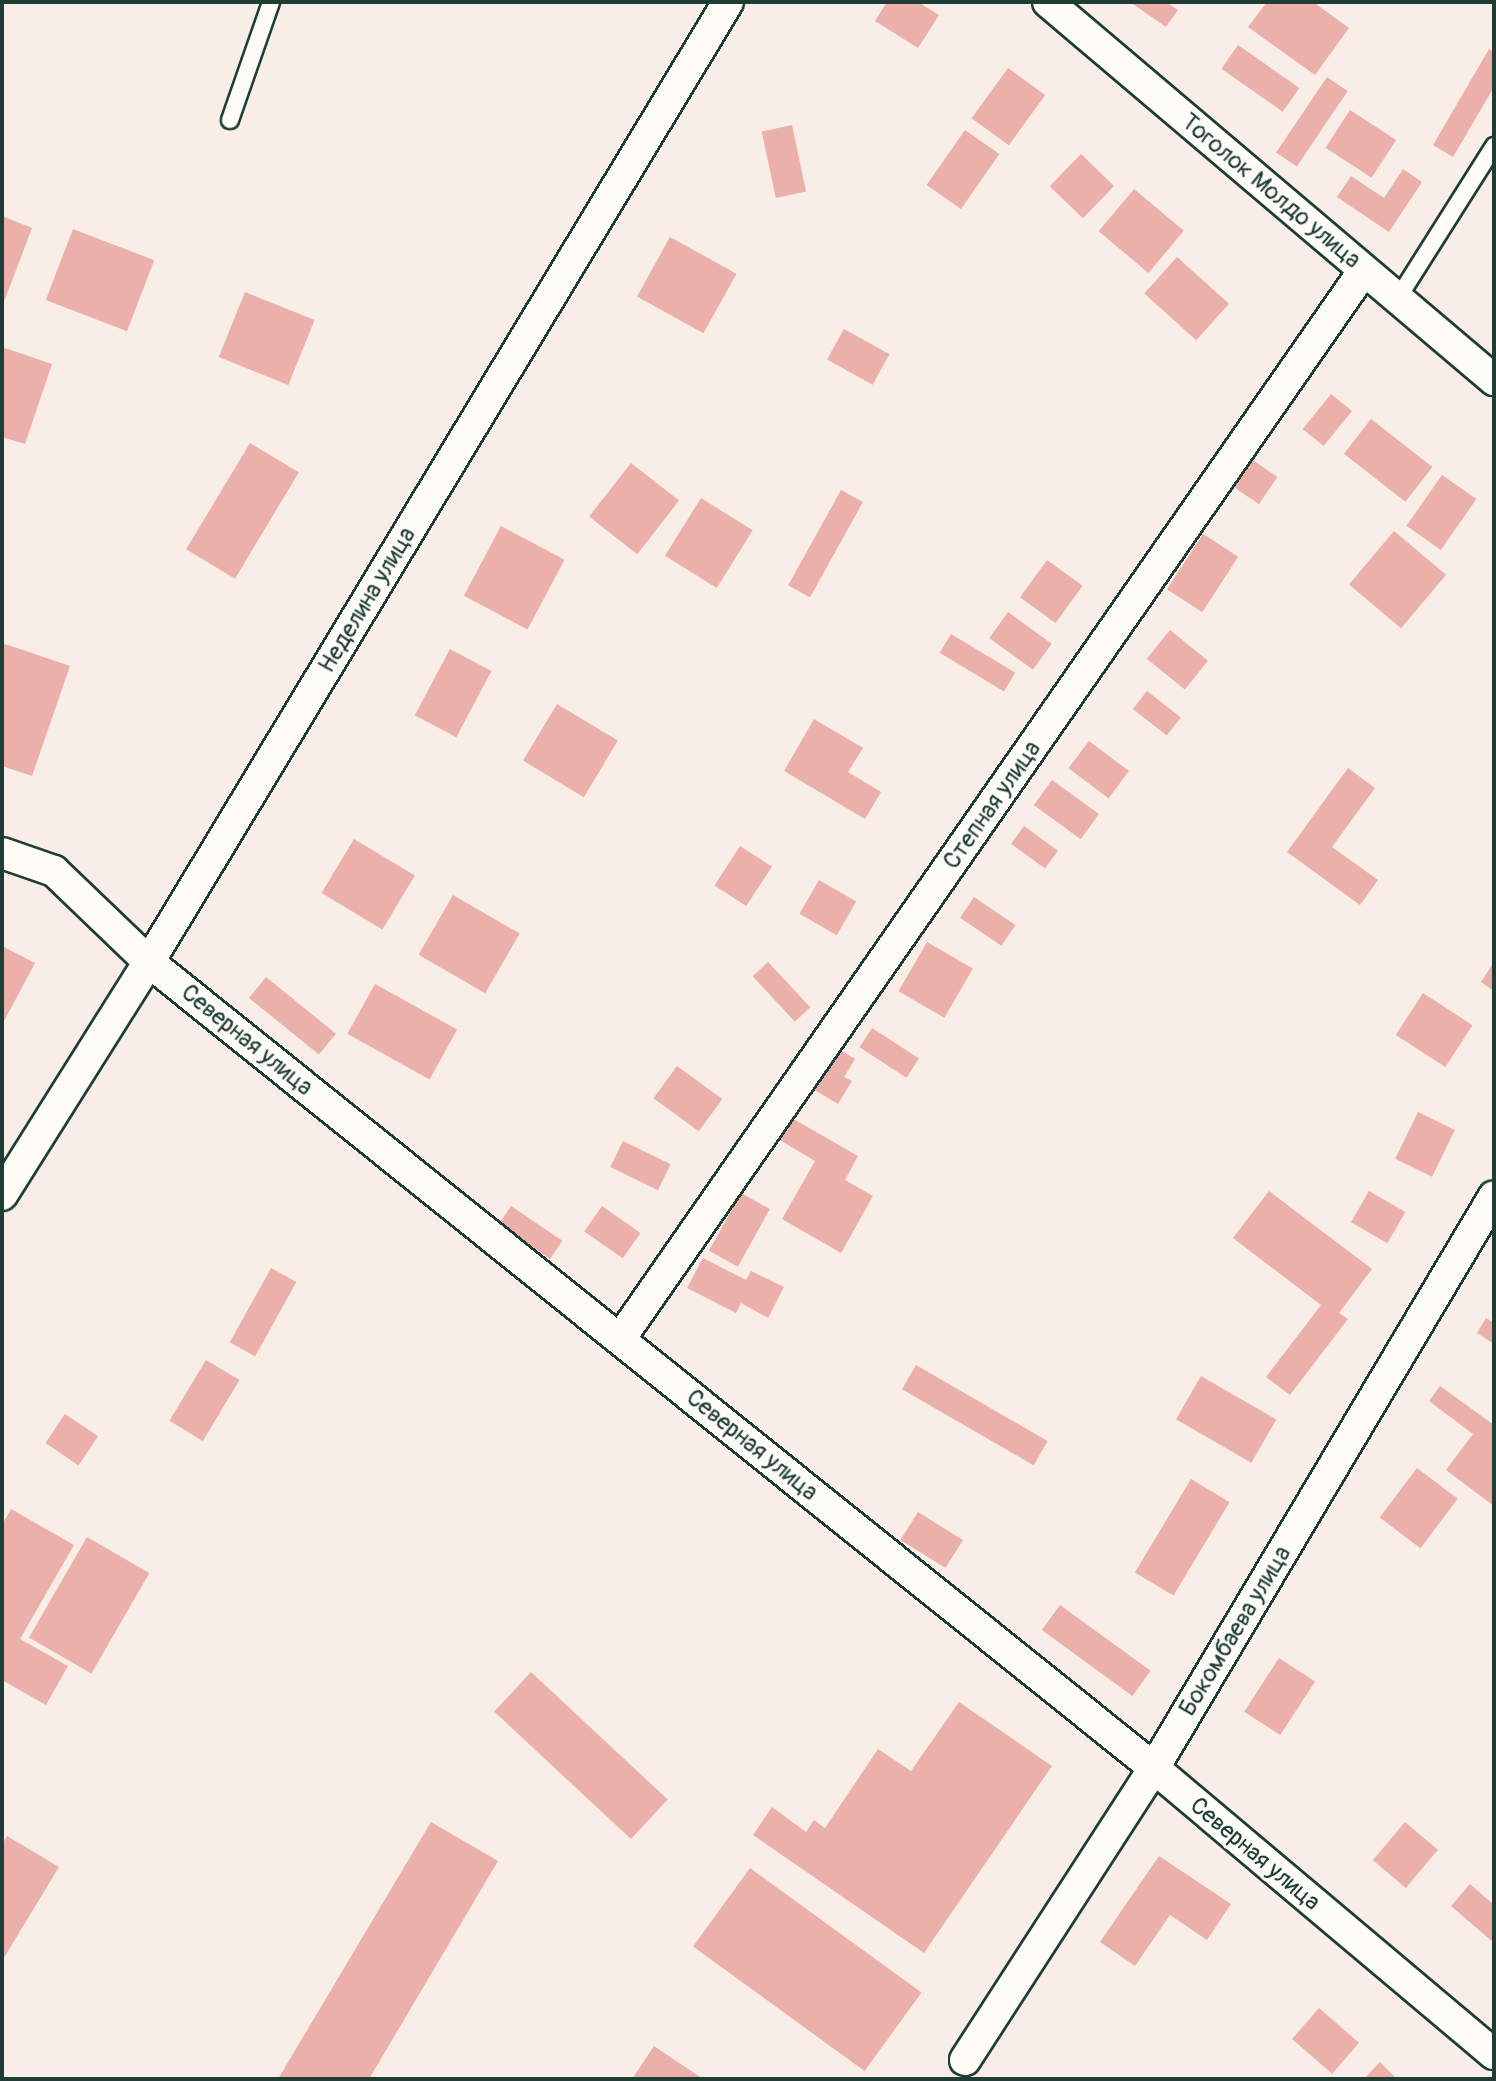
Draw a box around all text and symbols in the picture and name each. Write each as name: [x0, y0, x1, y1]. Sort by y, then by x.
street label: Тоголок Молдо улица: [1175, 108, 1367, 274]
street label: Неделина улица: [312, 522, 422, 678]
street label: Степная улица: [937, 735, 1047, 875]
street label: Северная улица: [175, 978, 319, 1102]
street label: Северная улица: [680, 1383, 824, 1507]
street label: Бокомбаева улица: [1173, 1541, 1297, 1721]
street label: Северная улица: [1184, 1791, 1326, 1917]

